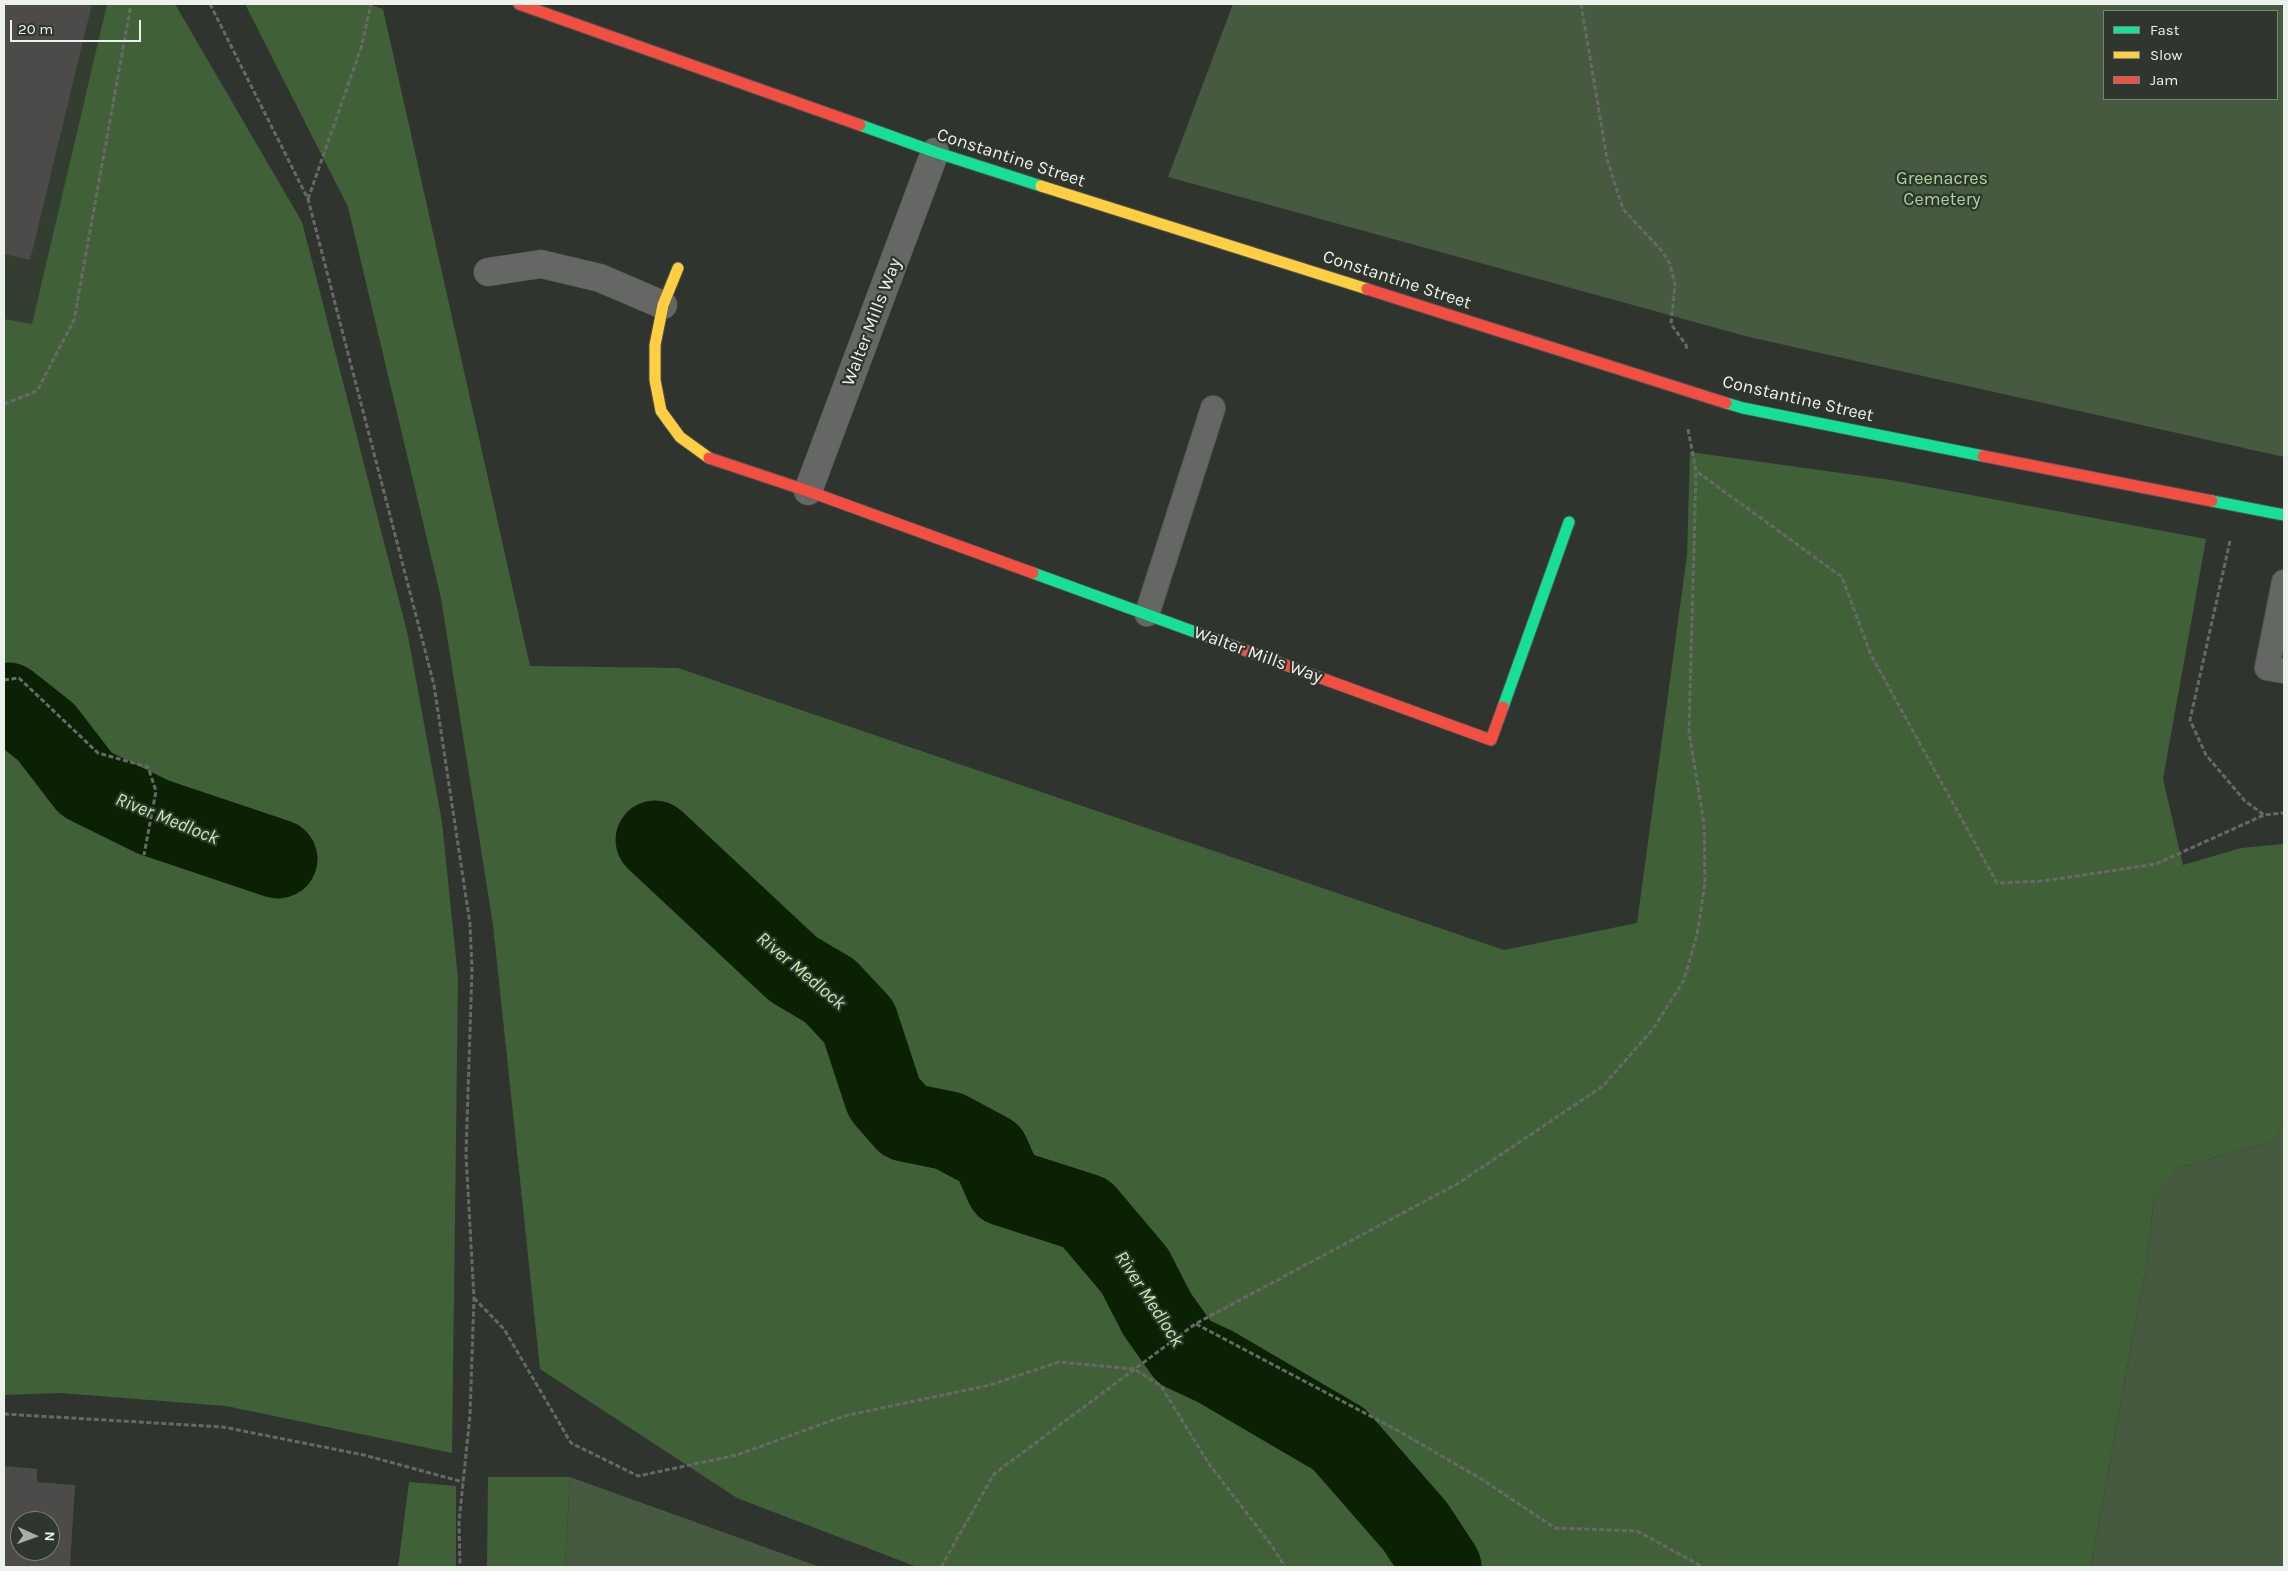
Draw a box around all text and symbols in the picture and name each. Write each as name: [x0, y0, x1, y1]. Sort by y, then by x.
scale bar: [12, 10, 144, 42]
legend: [2103, 10, 2278, 100]
text: 20 m: [18, 20, 53, 38]
text: Fast: [2150, 21, 2179, 39]
text: Slow: [2150, 46, 2182, 64]
text: Jam: [2150, 71, 2178, 89]
street label: Constantine Street: [934, 124, 1088, 192]
park label: Greenacres Cemetery: [1896, 168, 1988, 210]
street label: Constantine Street: [1320, 246, 1474, 314]
street label: Walter Mills Way: [838, 255, 906, 389]
street label: Constantine Street: [1720, 371, 1876, 427]
street label: Walter Mills Way: [1191, 622, 1325, 688]
water label: River Medlock: [112, 788, 222, 850]
water label: River Medlock: [752, 927, 850, 1015]
water label: River Medlock: [1110, 1247, 1188, 1351]
north arrow: [10, 1511, 60, 1561]
text: N: [41, 1531, 58, 1542]

